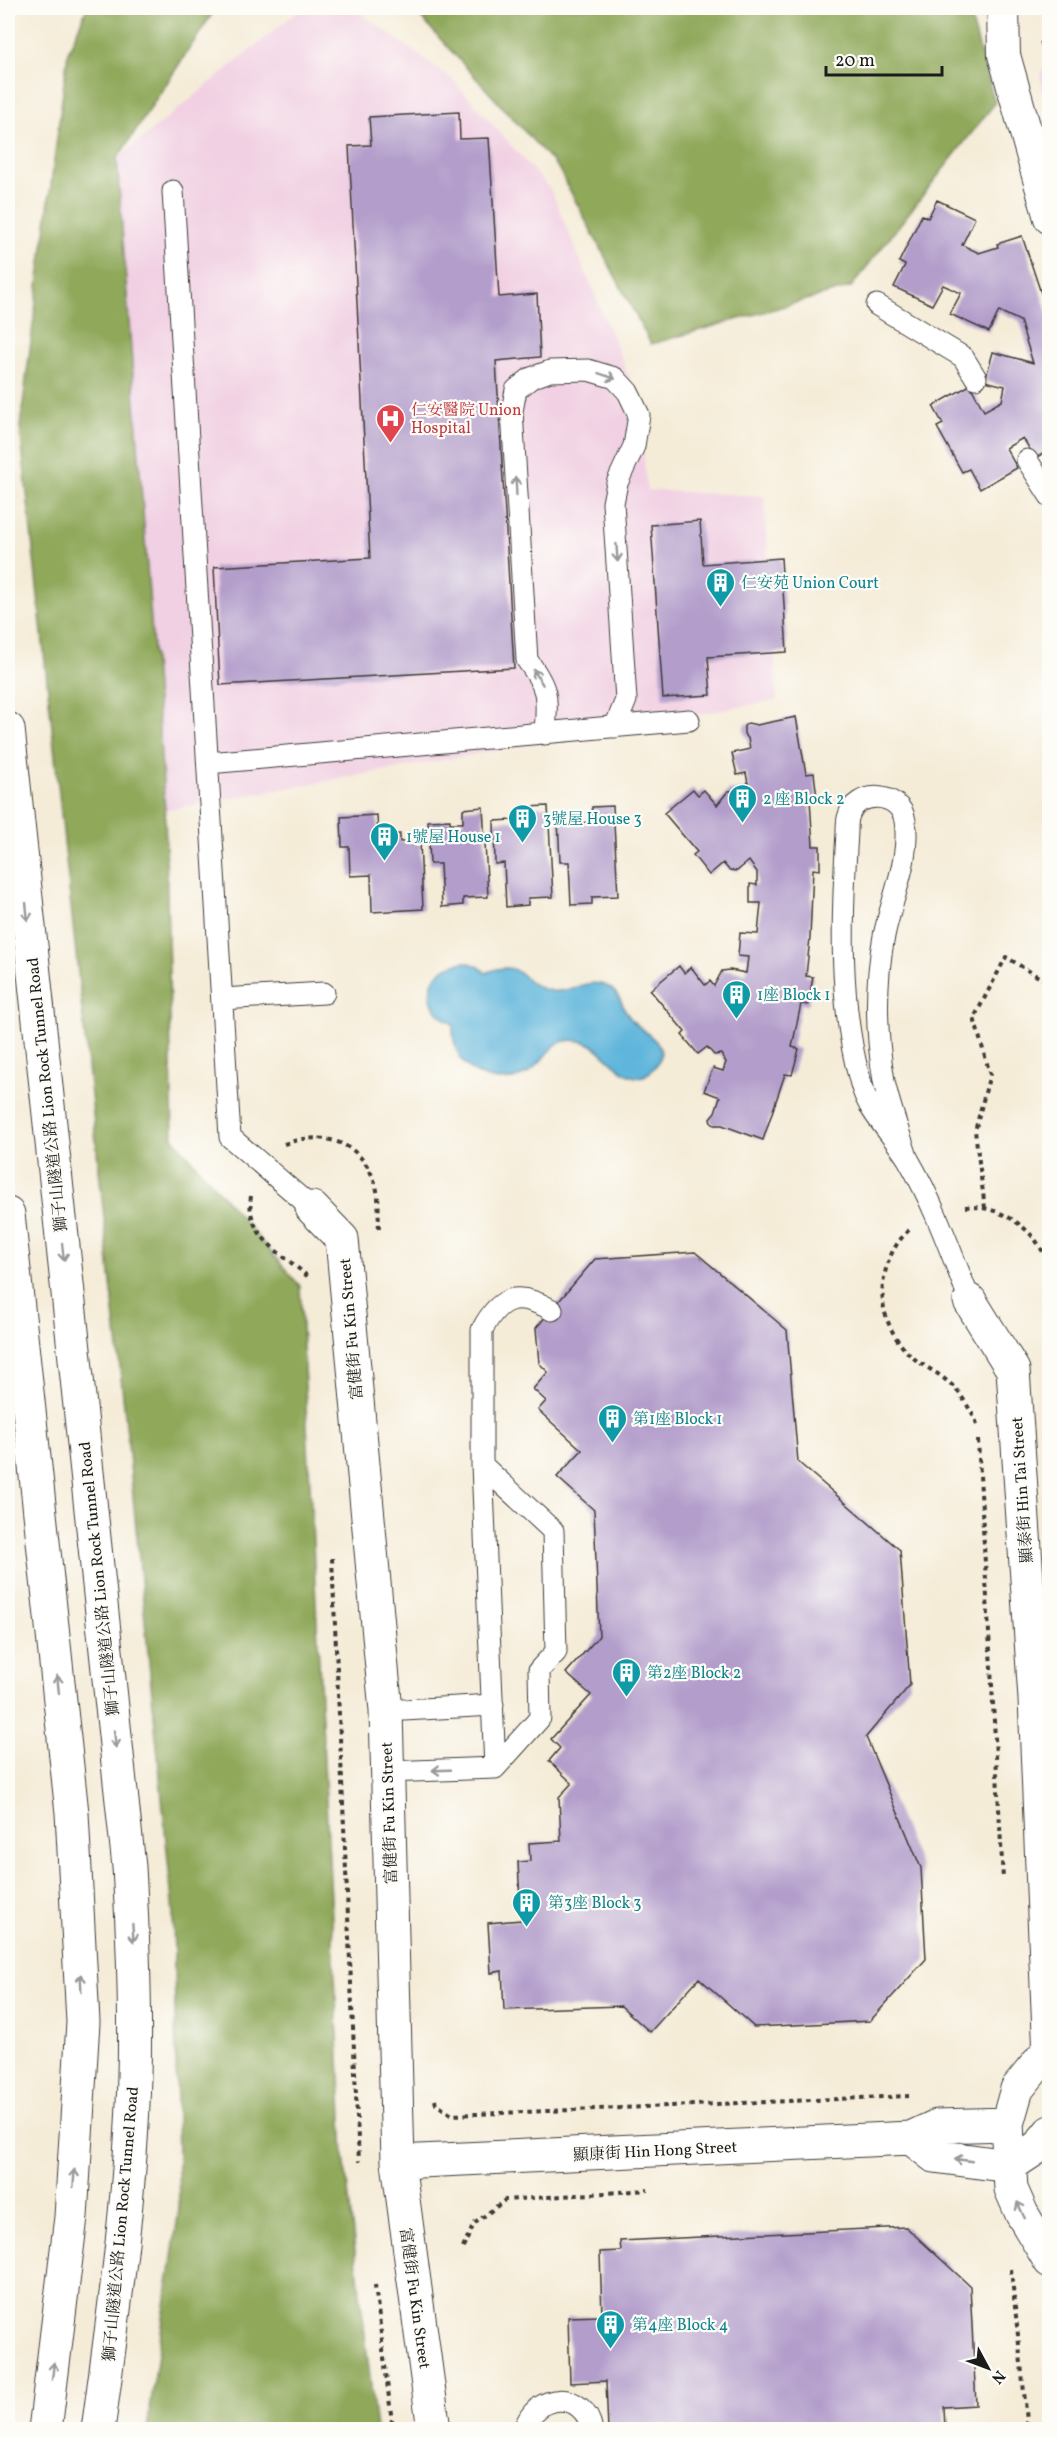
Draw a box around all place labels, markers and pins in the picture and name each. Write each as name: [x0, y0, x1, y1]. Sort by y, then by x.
place label: 仁安醫院 Union Hospital: [411, 400, 521, 440]
hospital icon: 仁安醫院 Union Hospital: [374, 402, 406, 444]
building icon: 仁安苑 Union Court: [704, 566, 736, 608]
place label: 仁安苑 Union Court: [741, 573, 879, 595]
building icon: 2 座 Block 2: [726, 782, 758, 824]
place label: 2 座 Block 2: [763, 789, 845, 811]
building icon: 3號屋 House 3: [506, 802, 538, 844]
place label: 3號屋 House 3: [543, 809, 642, 831]
building icon: 1號屋 House 1: [369, 820, 401, 862]
place label: 1號屋 House 1: [406, 827, 501, 849]
building icon: 1座 Block 1: [720, 978, 752, 1020]
place label: 1座 Block 1: [757, 985, 831, 1007]
building icon: 第1座 Block 1: [596, 1402, 628, 1444]
place label: 第1座 Block 1: [633, 1409, 723, 1431]
building icon: 第2座 Block 2: [610, 1656, 642, 1698]
place label: 第2座 Block 2: [647, 1663, 741, 1685]
building icon: 第3座 Block 3: [511, 1886, 543, 1928]
place label: 第3座 Block 3: [548, 1893, 642, 1915]
building icon: 第4座 Block 4: [595, 2308, 627, 2350]
place label: 第4座 Block 4: [632, 2315, 728, 2337]

